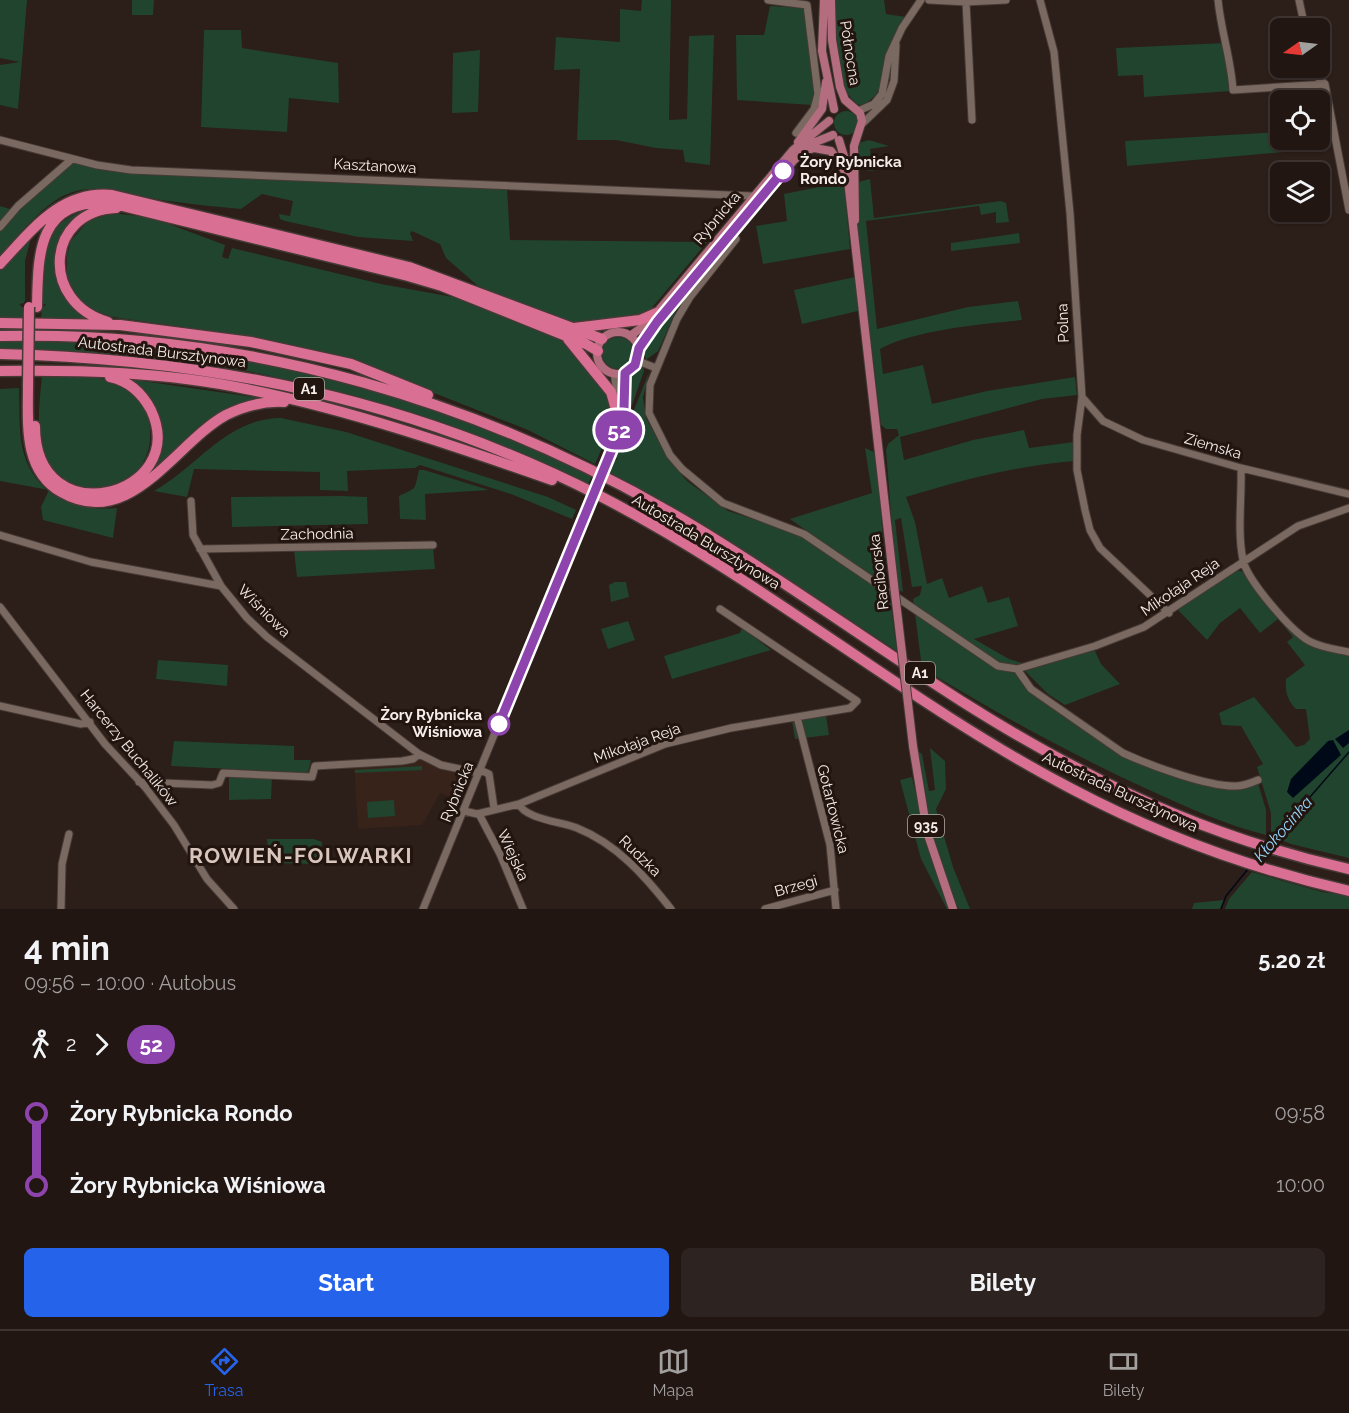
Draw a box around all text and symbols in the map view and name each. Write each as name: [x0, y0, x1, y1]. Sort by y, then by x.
north arrow: [1270, 18, 1330, 78]
map controls: [1270, 18, 1330, 222]
street label: Północna: [836, 19, 864, 87]
button: locate: [1270, 90, 1330, 150]
place label: Żory Rybnicka Rondo: [800, 153, 902, 188]
street label: Kasztanowa: [333, 155, 417, 177]
marker: Żory Rybnicka Rondo: [772, 160, 794, 182]
button: layers: [1270, 162, 1330, 222]
street label: Rybnicka: [690, 188, 744, 248]
street label: Polna: [1053, 303, 1073, 343]
street label: Autostrada Bursztynowa: [77, 333, 247, 371]
road number: A1: [294, 378, 324, 400]
line badge: 52: [592, 410, 646, 450]
text: 52: [607, 418, 631, 443]
street label: Ziemska: [1182, 429, 1244, 463]
street label: Autostrada Bursztynowa: [629, 491, 783, 593]
street label: Zachodnia: [280, 524, 354, 544]
street label: Raciborska: [865, 533, 893, 611]
street label: Mikołaja Reja: [1137, 554, 1223, 620]
street label: Wiśniowa: [234, 581, 294, 641]
road number: A1: [905, 662, 935, 684]
street label: Harcerzy Buchalików: [76, 686, 182, 810]
place label: Żory Rybnicka Wiśniowa: [381, 706, 482, 741]
marker: Żory Rybnicka Wiśniowa: [488, 713, 510, 735]
street label: Mikołaja Reja: [591, 719, 683, 767]
street label: Autostrada Bursztynowa: [1040, 748, 1200, 836]
street label: Rybnicka: [437, 759, 477, 825]
street label: Gotartowicka: [813, 762, 853, 856]
water label: Kłokocinka: [1250, 792, 1317, 865]
road number: 935: [908, 815, 944, 837]
street label: Wiejska: [493, 827, 533, 883]
street label: Rudzka: [615, 832, 665, 880]
district label: ROWIEŃ-FOLWARKI: [189, 843, 413, 868]
street label: Brzegi: [772, 871, 820, 901]
text: 4 min: [24, 929, 110, 968]
text: 5.20 zł: [1258, 947, 1325, 973]
text: 09:56 – 10:00 · Autobus: [24, 971, 236, 995]
icon: walk: [24, 1028, 57, 1061]
icon: forward: [85, 1028, 118, 1061]
text: 2: [66, 1032, 76, 1056]
text: 52: [139, 1032, 163, 1057]
text: Żory Rybnicka Rondo: [70, 1100, 293, 1126]
text: 09:58: [1275, 1101, 1325, 1125]
text: Żory Rybnicka Wiśniowa: [70, 1172, 326, 1198]
text: 10:00: [1276, 1173, 1325, 1197]
button: Start: [24, 1248, 669, 1317]
button: Bilety: [681, 1248, 1325, 1317]
tab: Trasa: [204, 1345, 244, 1400]
tab: Mapa: [652, 1345, 694, 1400]
tab: Bilety: [1103, 1345, 1145, 1400]

